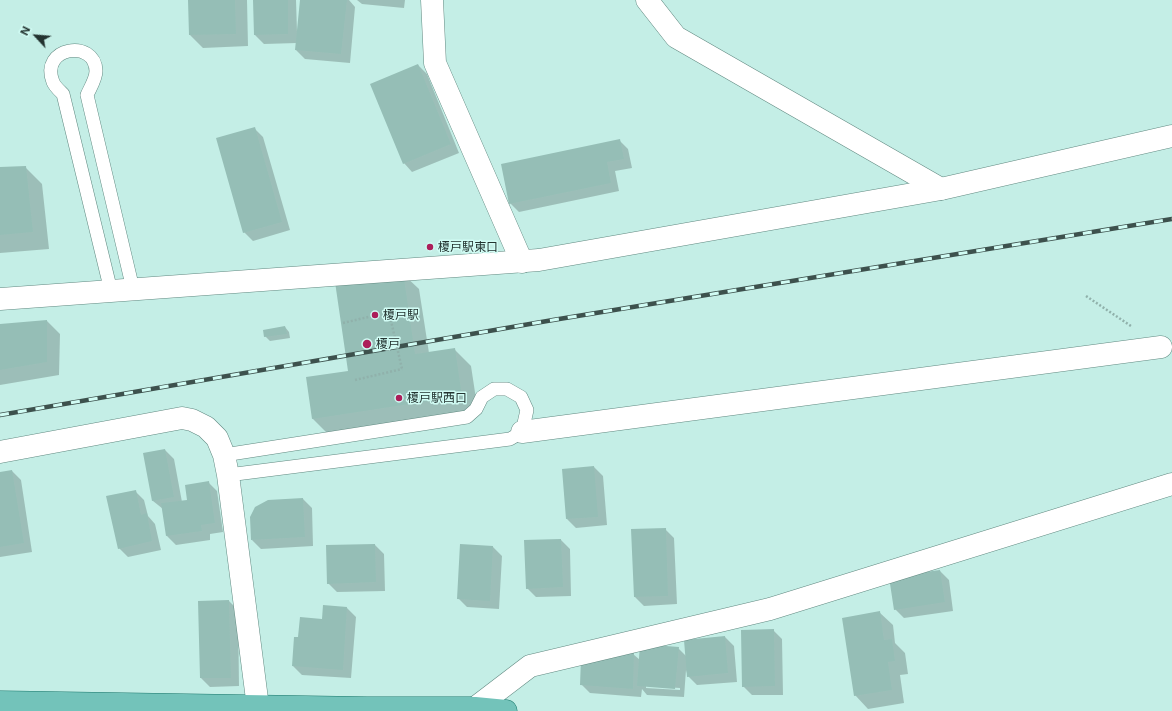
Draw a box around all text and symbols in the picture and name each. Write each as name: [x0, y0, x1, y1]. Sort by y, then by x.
north arrow: [16, 16, 56, 56]
text: N: [17, 24, 33, 38]
place label: 榎戸駅東口: [438, 240, 498, 254]
marker: 榎戸駅東口: [425, 242, 435, 252]
place label: 榎戸駅: [383, 308, 419, 322]
marker: 榎戸駅: [370, 310, 380, 320]
place label: 榎戸: [376, 337, 400, 351]
marker: 榎戸: [361, 338, 373, 350]
place label: 榎戸駅西口: [407, 391, 467, 405]
marker: 榎戸駅西口: [394, 393, 404, 403]

